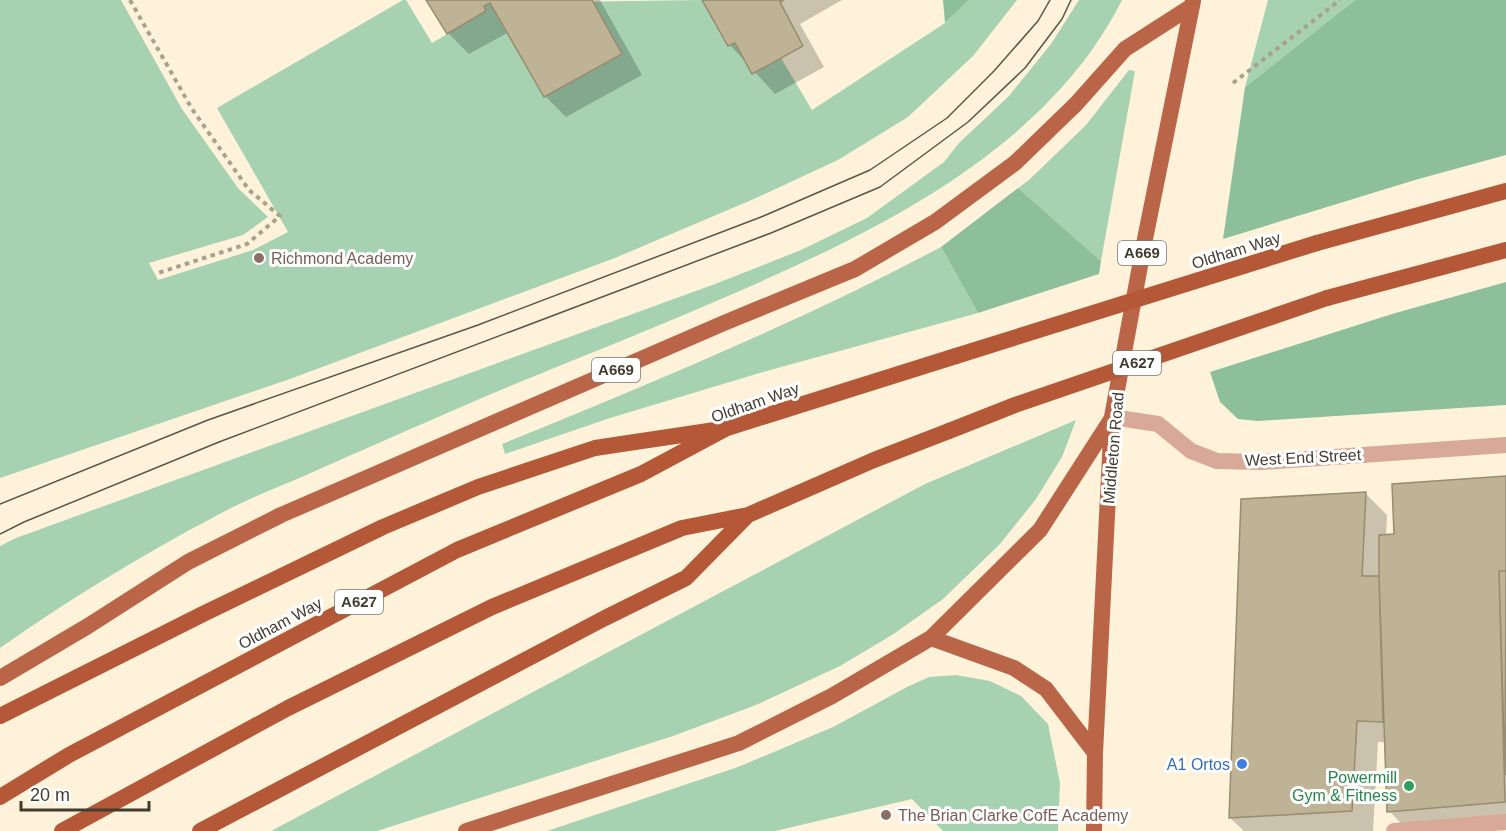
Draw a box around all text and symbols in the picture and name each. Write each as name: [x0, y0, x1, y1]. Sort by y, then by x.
street label: Oldham Way: [1190, 229, 1283, 272]
road number: A669: [1118, 241, 1166, 265]
place label: Richmond Academy: [271, 250, 413, 267]
marker: Richmond Academy: [252, 251, 266, 265]
road number: A627: [1113, 351, 1161, 375]
road number: A669: [592, 358, 640, 382]
street label: Oldham Way: [709, 379, 801, 425]
street label: Middleton Road: [1100, 391, 1127, 505]
street label: West End Street: [1245, 446, 1362, 469]
road number: A627: [335, 590, 383, 614]
street label: Oldham Way: [236, 594, 325, 653]
place label: A1 Ortos: [1167, 756, 1230, 773]
marker: A1 Ortos: [1235, 757, 1249, 771]
place label: Powermill Gym & Fitness: [1292, 769, 1397, 804]
scale bar: [21, 774, 148, 812]
marker: Powermill Gym & Fitness: [1402, 779, 1416, 793]
text: 20 m: [30, 785, 70, 805]
place label: The Brian Clarke CofE Academy: [898, 807, 1128, 824]
marker: The Brian Clarke CofE Academy: [879, 808, 893, 822]

